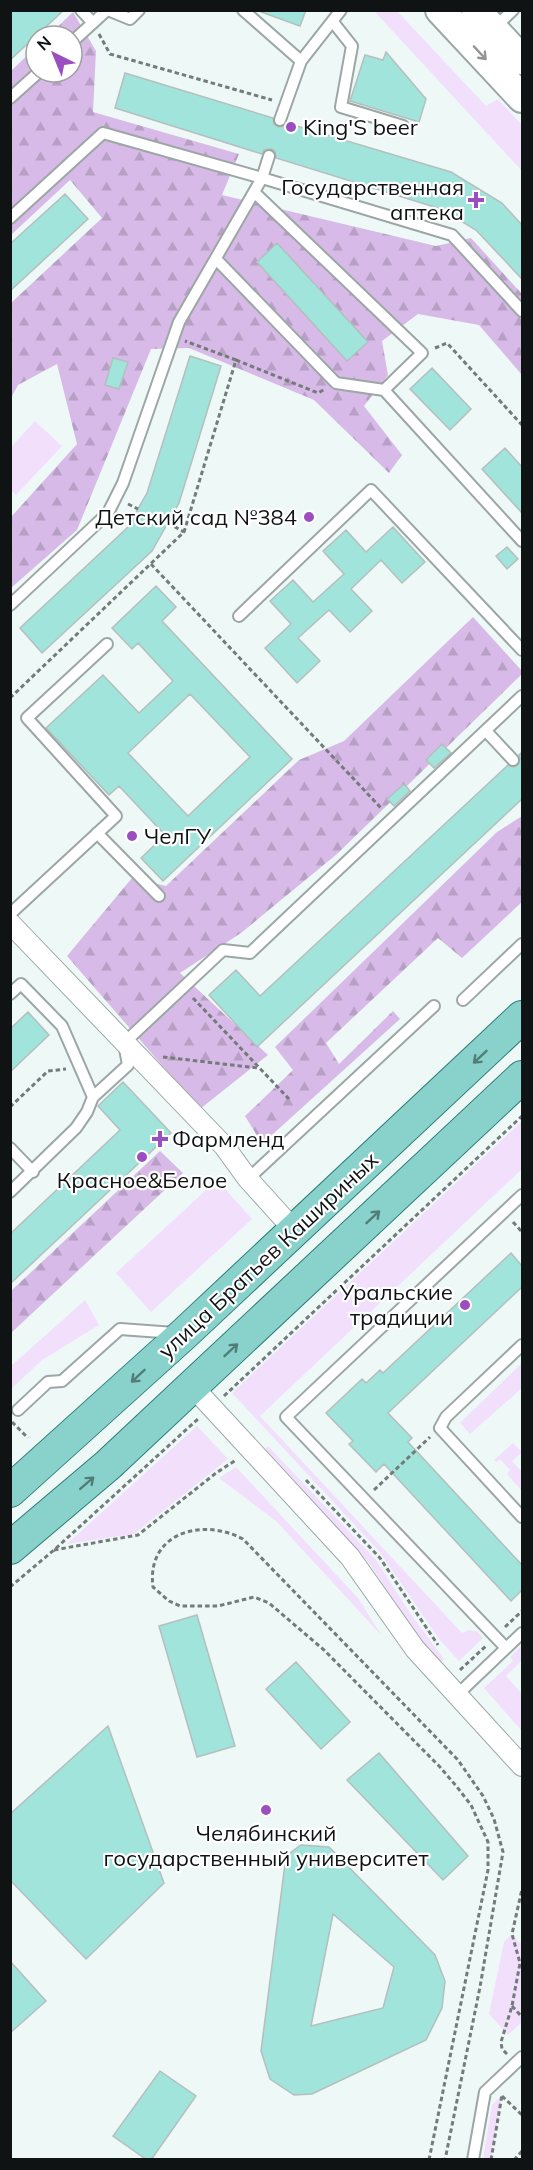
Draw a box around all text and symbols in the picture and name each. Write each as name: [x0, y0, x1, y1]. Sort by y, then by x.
north arrow: [24, 24, 84, 84]
text: N: [33, 32, 55, 54]
one-way arrow: [473, 45, 487, 60]
place label: King'S beer: [303, 113, 418, 141]
marker: King'S beer: [284, 120, 298, 134]
place label: Государственная аптека: [281, 173, 464, 226]
marker: Государственная аптека: [469, 193, 483, 207]
place label: Детский сад №384: [95, 503, 297, 531]
marker: Детский сад №384: [302, 510, 316, 524]
place label: ЧелГУ: [144, 822, 212, 850]
marker: ЧелГУ: [125, 829, 139, 843]
one-way arrow: [472, 1049, 487, 1064]
place label: Фармленд: [172, 1125, 284, 1153]
marker: Фармленд: [153, 1132, 167, 1146]
street label: улица Братьев Кашириных: [152, 1146, 384, 1364]
marker: Красное&Белое: [135, 1150, 149, 1164]
place label: Красное&Белое: [57, 1166, 227, 1194]
one-way arrow: [365, 1210, 380, 1224]
place label: Уральские традиции: [338, 1278, 453, 1331]
marker: Уральские традиции: [458, 1298, 472, 1312]
one-way arrow: [223, 1343, 238, 1357]
one-way arrow: [131, 1369, 146, 1383]
one-way arrow: [80, 1476, 95, 1490]
marker: Челябинский государственный университет: [259, 1803, 273, 1817]
place label: Челябинский государственный университет: [103, 1819, 429, 1872]

